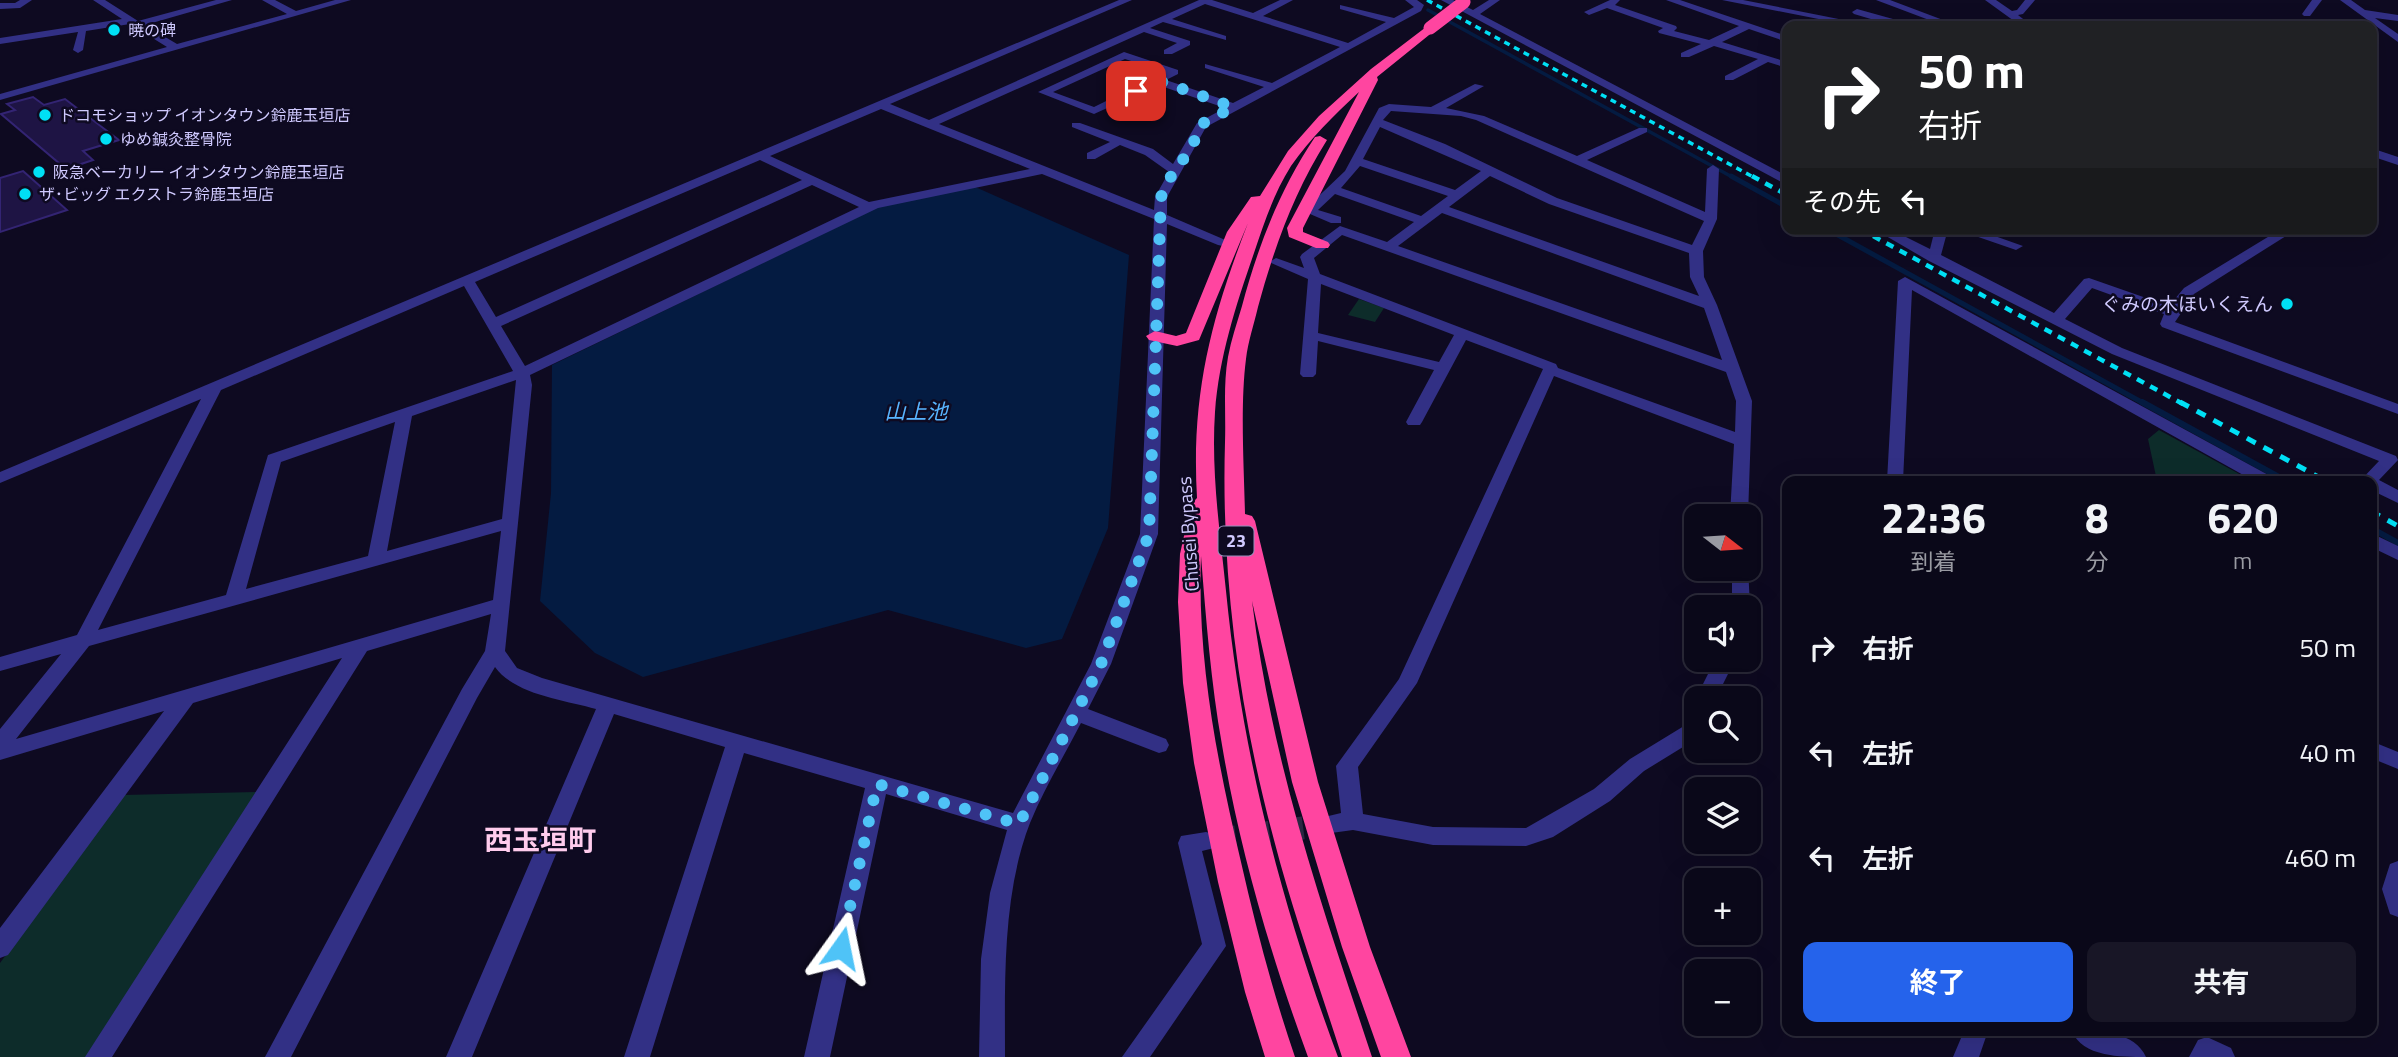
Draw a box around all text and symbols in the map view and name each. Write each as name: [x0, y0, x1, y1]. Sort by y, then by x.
place label: 暁の碑: [128, 18, 176, 42]
marker: 暁の碑: [106, 22, 122, 38]
text: 50 m: [1918, 32, 2025, 107]
icon: right: [1803, 49, 1894, 140]
pin: [1106, 61, 1166, 121]
icon: arrive: [1117, 72, 1155, 110]
text: 右折: [1918, 101, 1982, 149]
place label: ドコモショップ イオンタウン鈴鹿玉垣店: [59, 103, 351, 127]
marker: ドコモショップ イオンタウン鈴鹿玉垣店: [37, 107, 53, 123]
place label: ゆめ鍼灸整骨院: [120, 127, 232, 151]
marker: ゆめ鍼灸整骨院: [98, 131, 114, 147]
place label: 阪急ベーカリー イオンタウン鈴鹿玉垣店: [53, 160, 345, 184]
marker: 阪急ベーカリー イオンタウン鈴鹿玉垣店: [31, 164, 47, 180]
place label: ザ･ビッグ エクストラ鈴鹿玉垣店: [39, 182, 274, 206]
text: その先: [1803, 182, 1881, 221]
icon: left: [1895, 182, 1933, 220]
marker: ザ･ビッグ エクストラ鈴鹿玉垣店: [17, 186, 33, 202]
place label: ぐみの木ほいくえん: [2101, 289, 2273, 318]
marker: ぐみの木ほいくえん: [2279, 296, 2295, 312]
water label: 山上池: [885, 395, 949, 427]
street label: Chusei Bypass: [1169, 475, 1206, 593]
text: 22:36: [1881, 485, 1986, 549]
text: 8: [2085, 485, 2108, 549]
text: 620: [2207, 485, 2278, 549]
north arrow: [1684, 504, 1760, 581]
map controls: [1684, 504, 1761, 1036]
road number: 23: [1218, 526, 1254, 556]
text: m: [2233, 543, 2252, 578]
text: 到着: [1910, 544, 1956, 579]
text: 分: [2085, 544, 2108, 579]
button: sound: [1684, 595, 1761, 672]
text: 50 m: [2299, 628, 2356, 667]
icon: right: [1803, 629, 1841, 667]
text: 右折: [1862, 629, 1914, 668]
button: search: [1684, 686, 1761, 763]
text: 40 m: [2299, 733, 2356, 772]
icon: left: [1803, 734, 1841, 772]
text: 左折: [1862, 734, 1914, 773]
button: layers: [1684, 777, 1761, 854]
district label: 西玉垣町: [484, 818, 596, 861]
text: 460 m: [2285, 838, 2356, 877]
icon: left: [1803, 839, 1841, 877]
text: 左折: [1862, 839, 1914, 878]
button: +: [1684, 868, 1761, 945]
position arrow: [804, 911, 878, 985]
button: 終了: [1803, 942, 2073, 1022]
button: 共有: [2087, 942, 2356, 1022]
button: −: [1684, 959, 1761, 1036]

